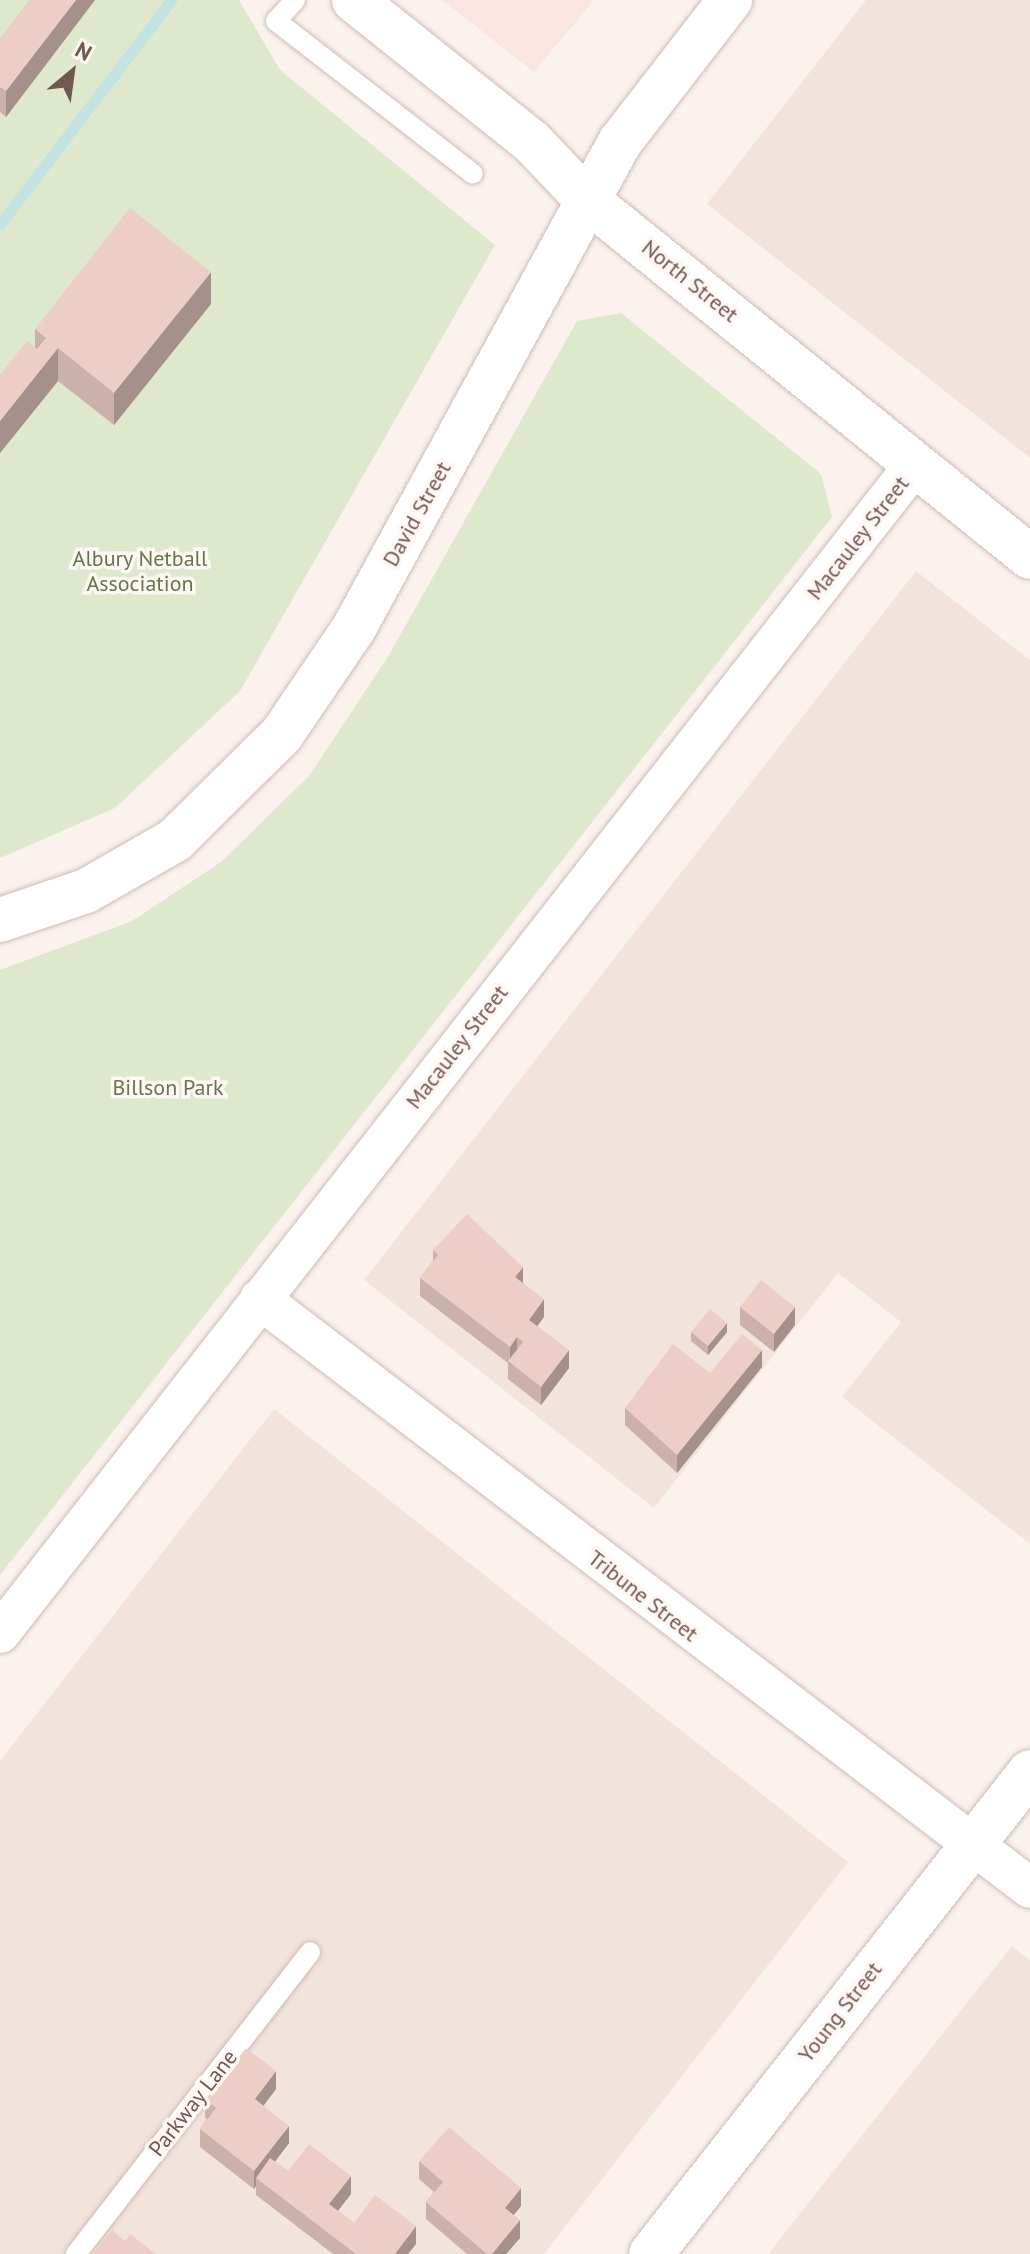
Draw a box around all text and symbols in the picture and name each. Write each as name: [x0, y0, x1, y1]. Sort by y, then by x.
north arrow: [32, 32, 112, 112]
text: N: [71, 35, 97, 67]
street label: North Street: [637, 234, 743, 328]
street label: David Street: [377, 457, 457, 571]
street label: Macauley Street: [801, 471, 915, 605]
park label: Albury Netball Association: [72, 545, 208, 596]
street label: Macauley Street: [400, 980, 514, 1114]
park label: Billson Park: [112, 1075, 224, 1101]
street label: Tribune Street: [583, 1545, 703, 1647]
street label: Young Street: [793, 1957, 887, 2067]
street label: Parkway Lane: [143, 2044, 243, 2162]

